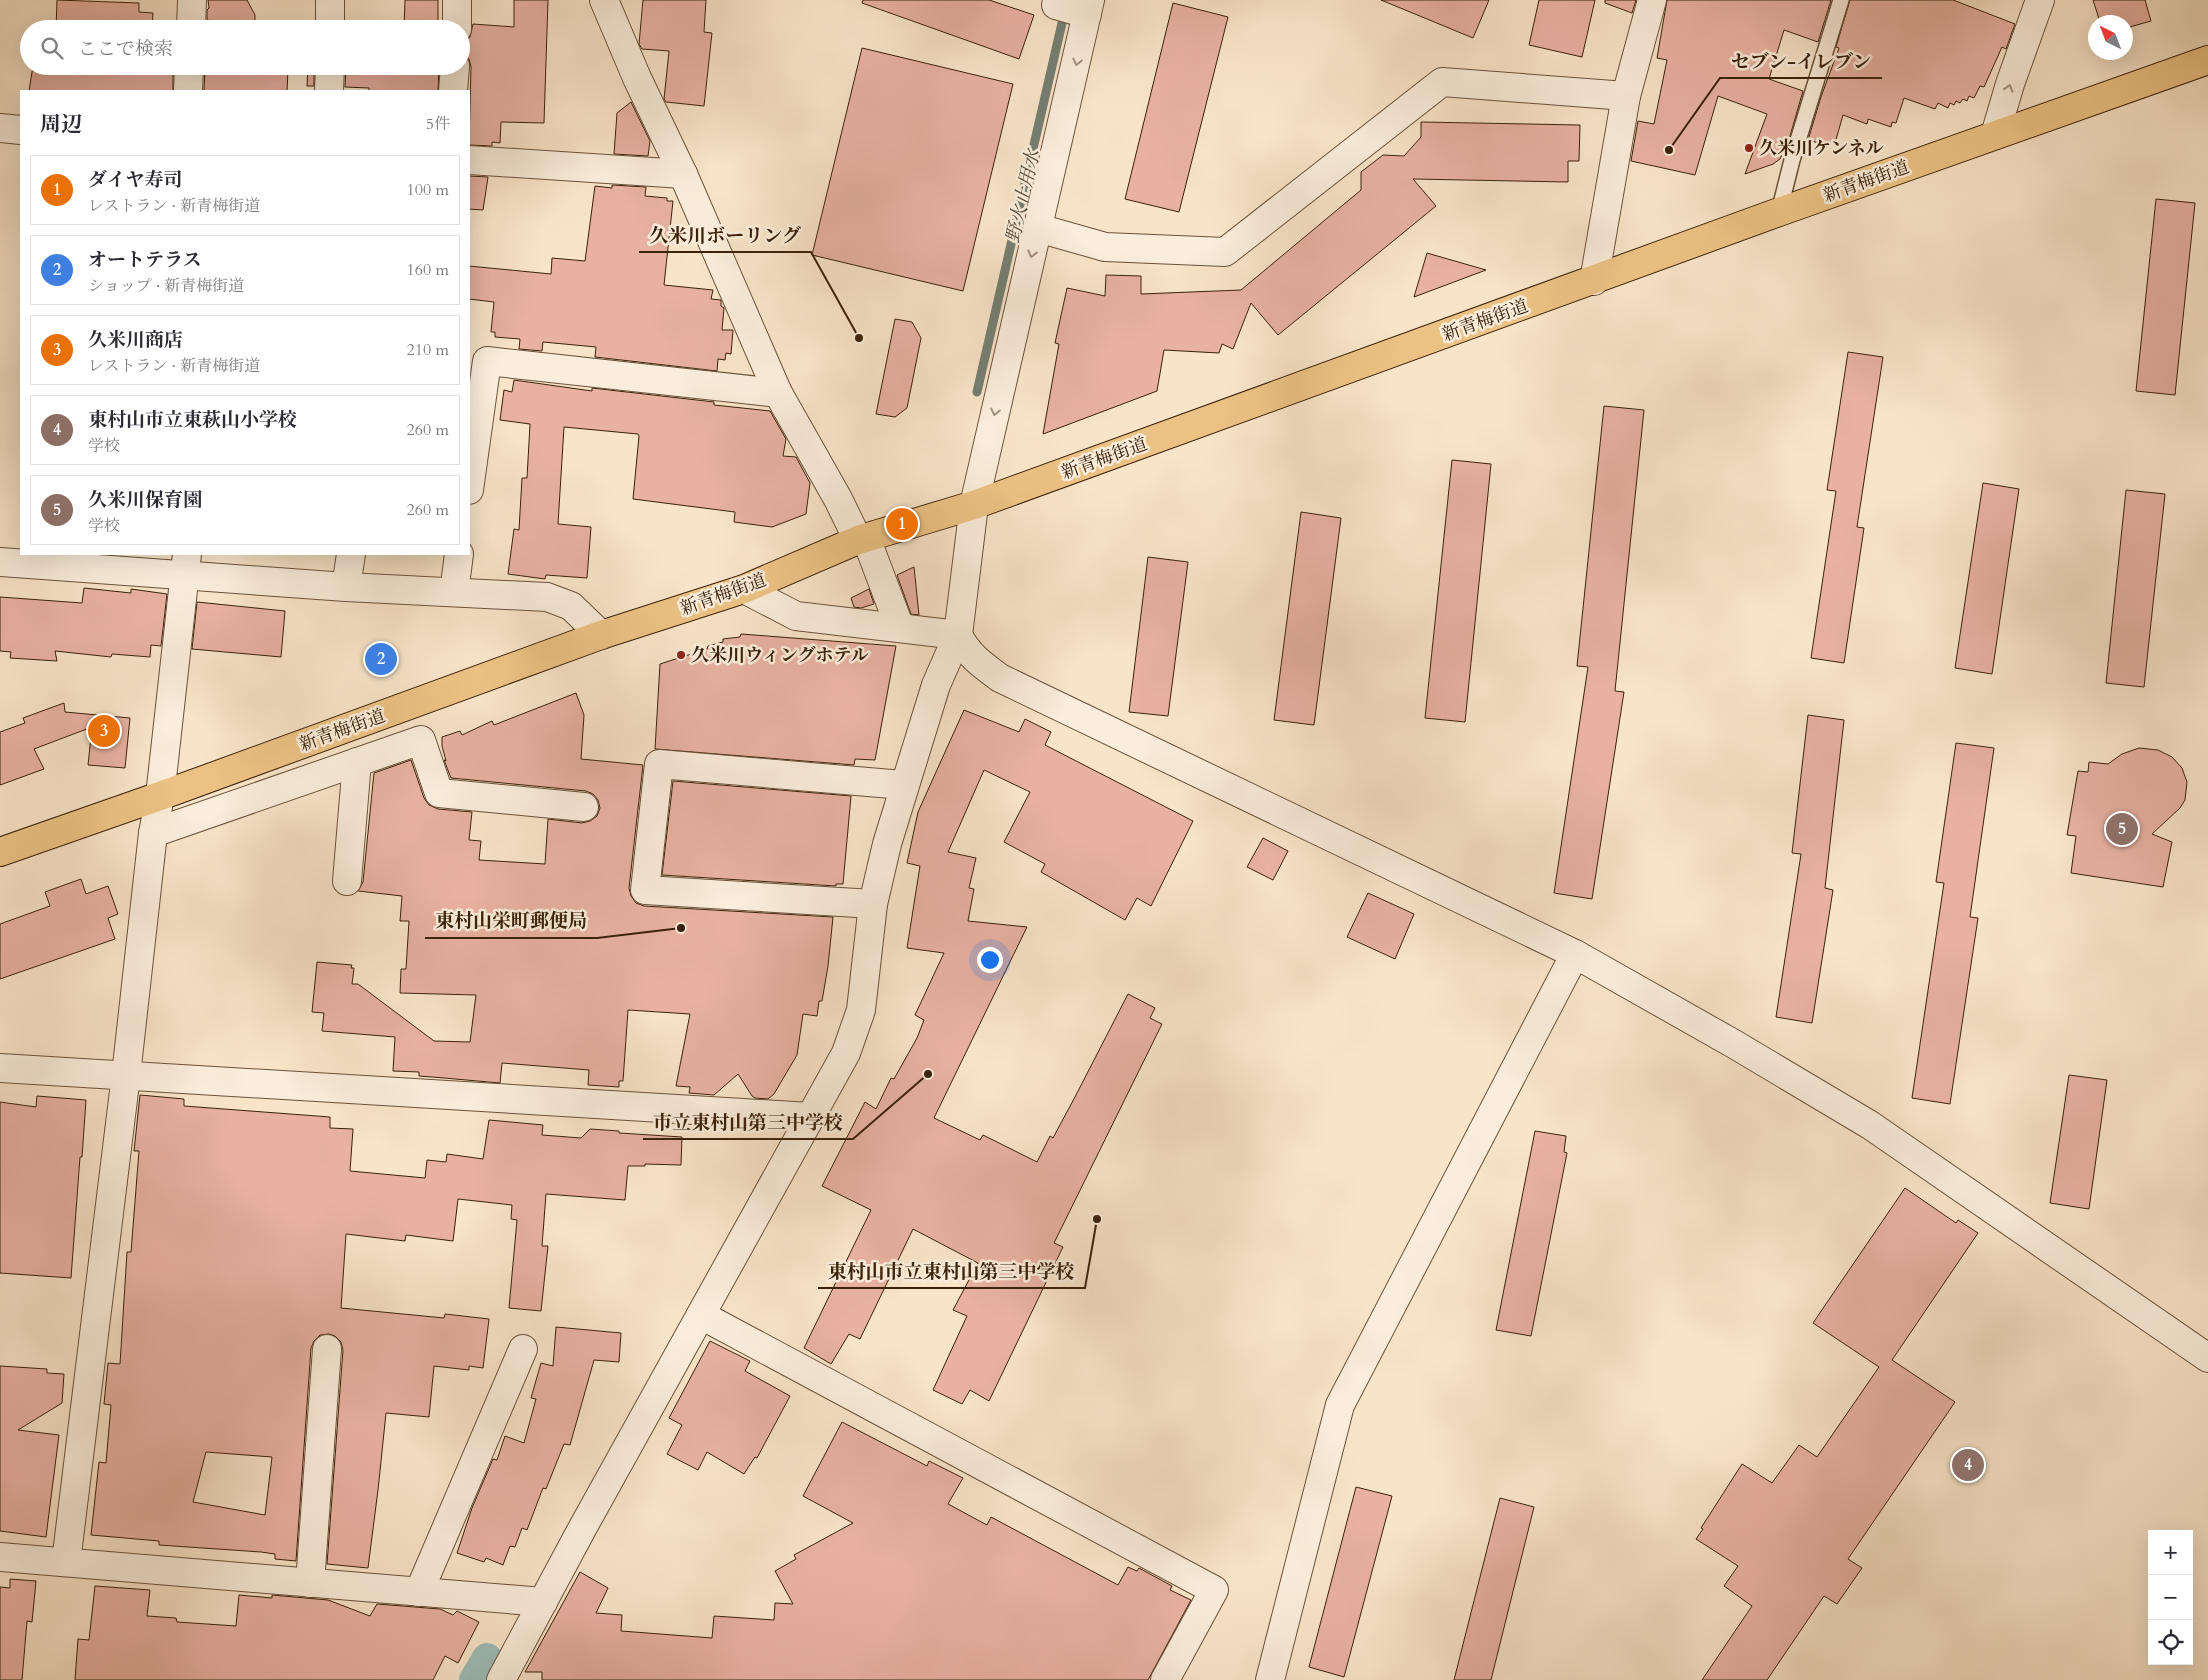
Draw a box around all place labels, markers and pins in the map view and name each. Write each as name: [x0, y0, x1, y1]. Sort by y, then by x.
callout: セブン-イレブン: [1720, 44, 1882, 78]
place label: 久米川ケンネル: [1759, 136, 1884, 161]
marker: 久米川ケンネル: [1743, 142, 1755, 154]
callout: 久米川ボーリング: [639, 218, 811, 252]
pin: 1: [886, 505, 918, 543]
pin: 2: [365, 640, 397, 678]
place label: 久米川ウィングホテル: [691, 643, 869, 668]
marker: 久米川ウィングホテル: [675, 649, 687, 661]
pin: 3: [88, 712, 120, 750]
pin: 5: [2106, 810, 2138, 848]
callout: 東村山栄町郵便局: [425, 904, 597, 938]
callout: 市立東村山第三中学校: [643, 1105, 853, 1139]
callout: 東村山市立東村山第三中学校: [818, 1254, 1085, 1288]
pin: 4: [1952, 1446, 1984, 1484]

